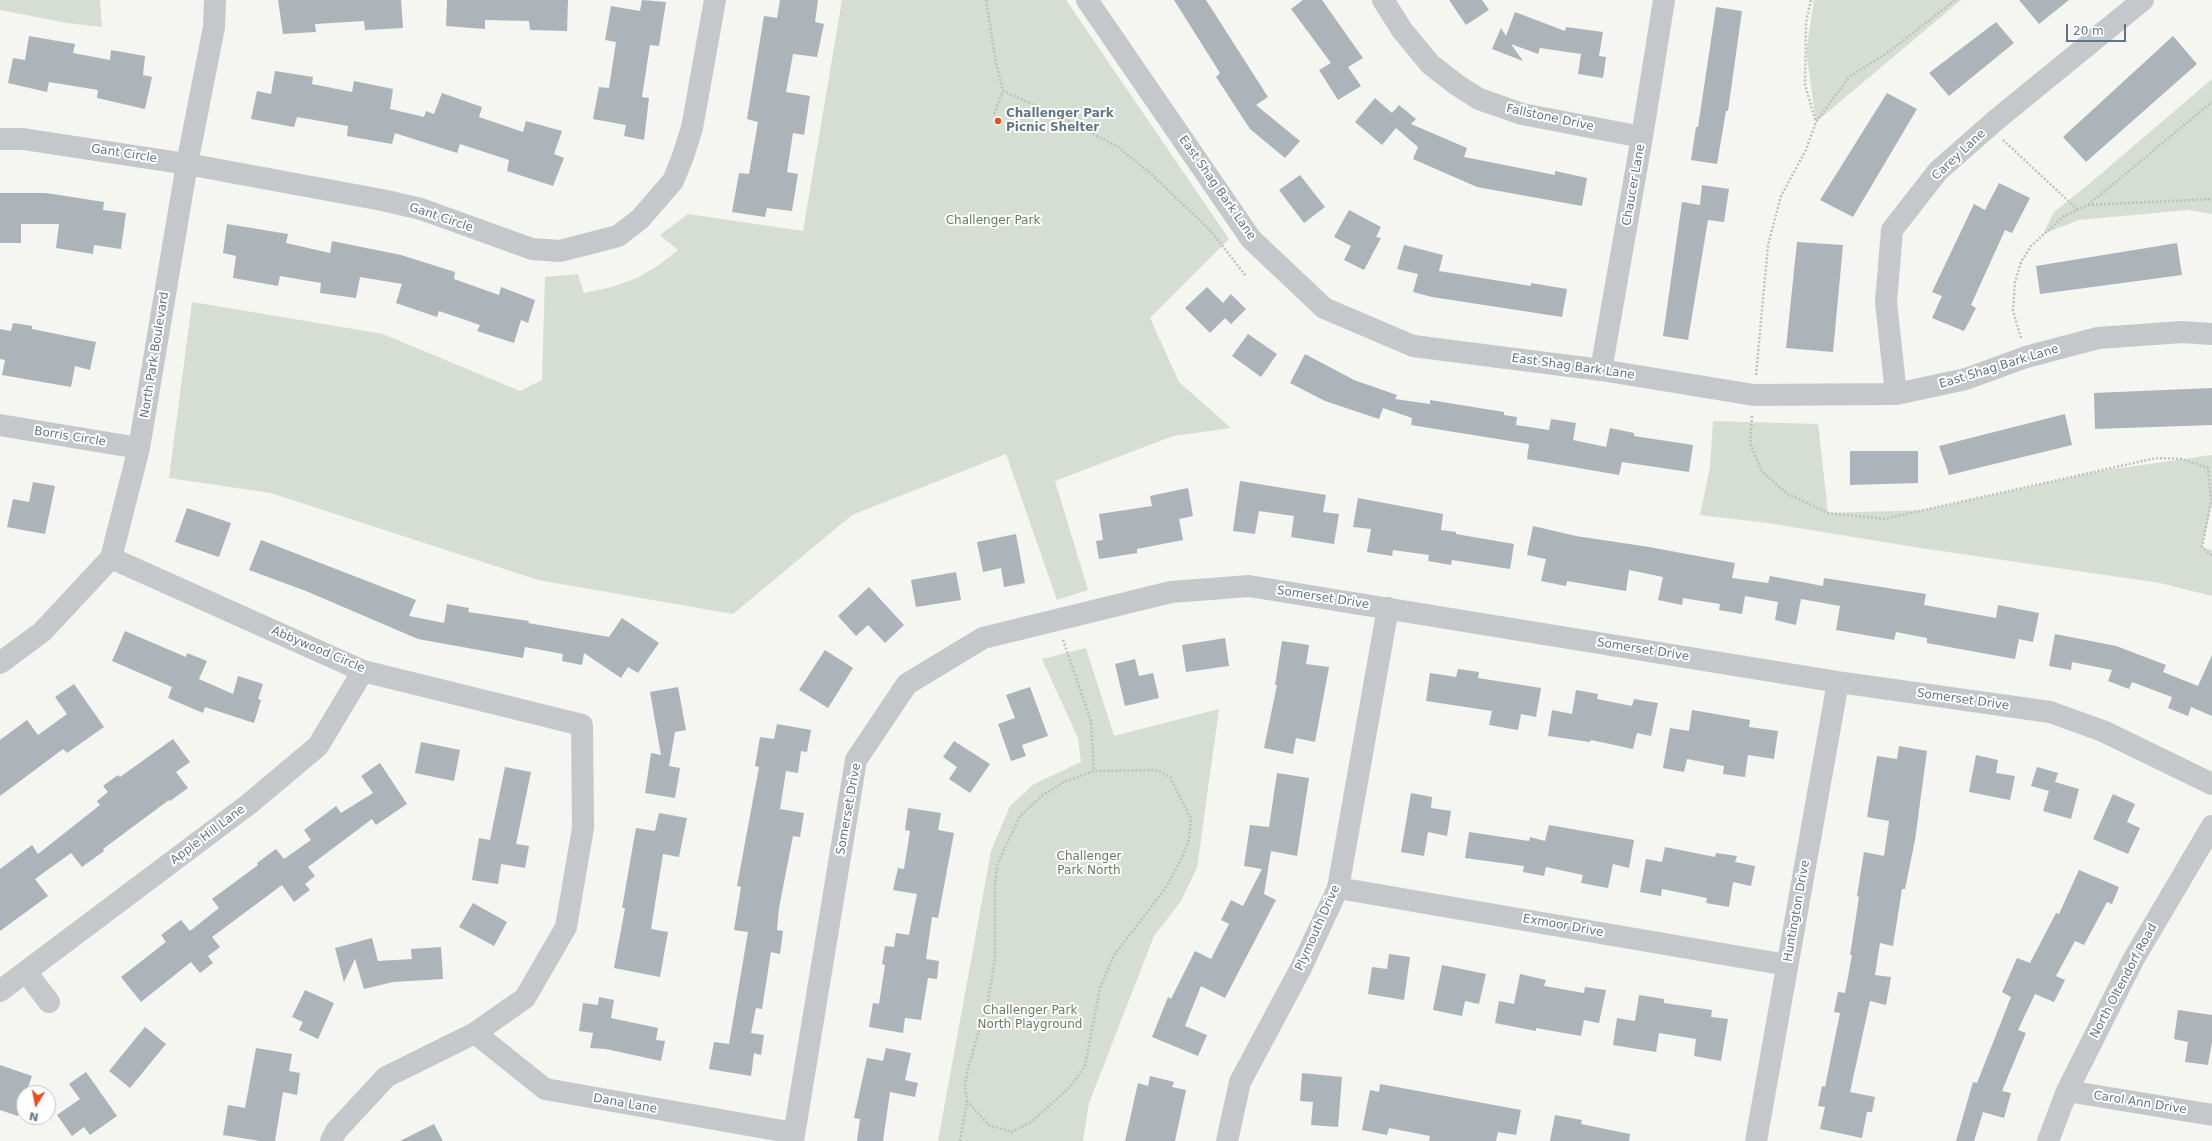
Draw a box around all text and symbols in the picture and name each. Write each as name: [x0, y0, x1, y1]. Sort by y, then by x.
scale bar: [2068, 16, 2128, 42]
text: 20 m: [2073, 24, 2104, 38]
street label: Fallstone Drive: [1505, 102, 1595, 134]
place label: Challenger Park Picnic Shelter: [1006, 107, 1114, 135]
marker: Challenger Park Picnic Shelter: [993, 116, 1003, 126]
street label: Carey Lane: [1929, 127, 1989, 183]
street label: East Shag Bark Lane: [1176, 133, 1258, 243]
street label: Gant Circle: [90, 142, 158, 166]
street label: Chaucer Lane: [1620, 143, 1648, 227]
street label: Gant Circle: [407, 200, 475, 236]
park label: Challenger Park: [946, 214, 1040, 228]
street label: North Park Boulevard: [138, 291, 172, 419]
street label: East Shag Bark Lane: [1938, 342, 2060, 392]
street label: East Shag Bark Lane: [1511, 351, 1635, 383]
street label: Borris Circle: [33, 424, 107, 450]
street label: Somerset Drive: [1276, 584, 1370, 612]
street label: Abbywood Circle: [269, 624, 367, 676]
street label: Somerset Drive: [1596, 636, 1690, 664]
street label: Somerset Drive: [1916, 686, 2010, 714]
street label: Somerset Drive: [834, 762, 864, 856]
street label: Apple Hill Lane: [168, 802, 248, 868]
park label: Challenger Park North: [1057, 850, 1121, 878]
street label: Huntington Drive: [1781, 859, 1813, 963]
street label: Plymouth Drive: [1293, 883, 1343, 973]
street label: Exmoor Drive: [1521, 912, 1605, 940]
street label: North Oltendorf Road: [2088, 921, 2160, 1041]
park label: Challenger Park North Playground: [978, 1004, 1082, 1032]
north arrow: [16, 1085, 56, 1125]
street label: Carol Ann Drive: [2092, 1089, 2188, 1117]
street label: Dana Lane: [592, 1091, 658, 1117]
text: N: [28, 1109, 40, 1124]

